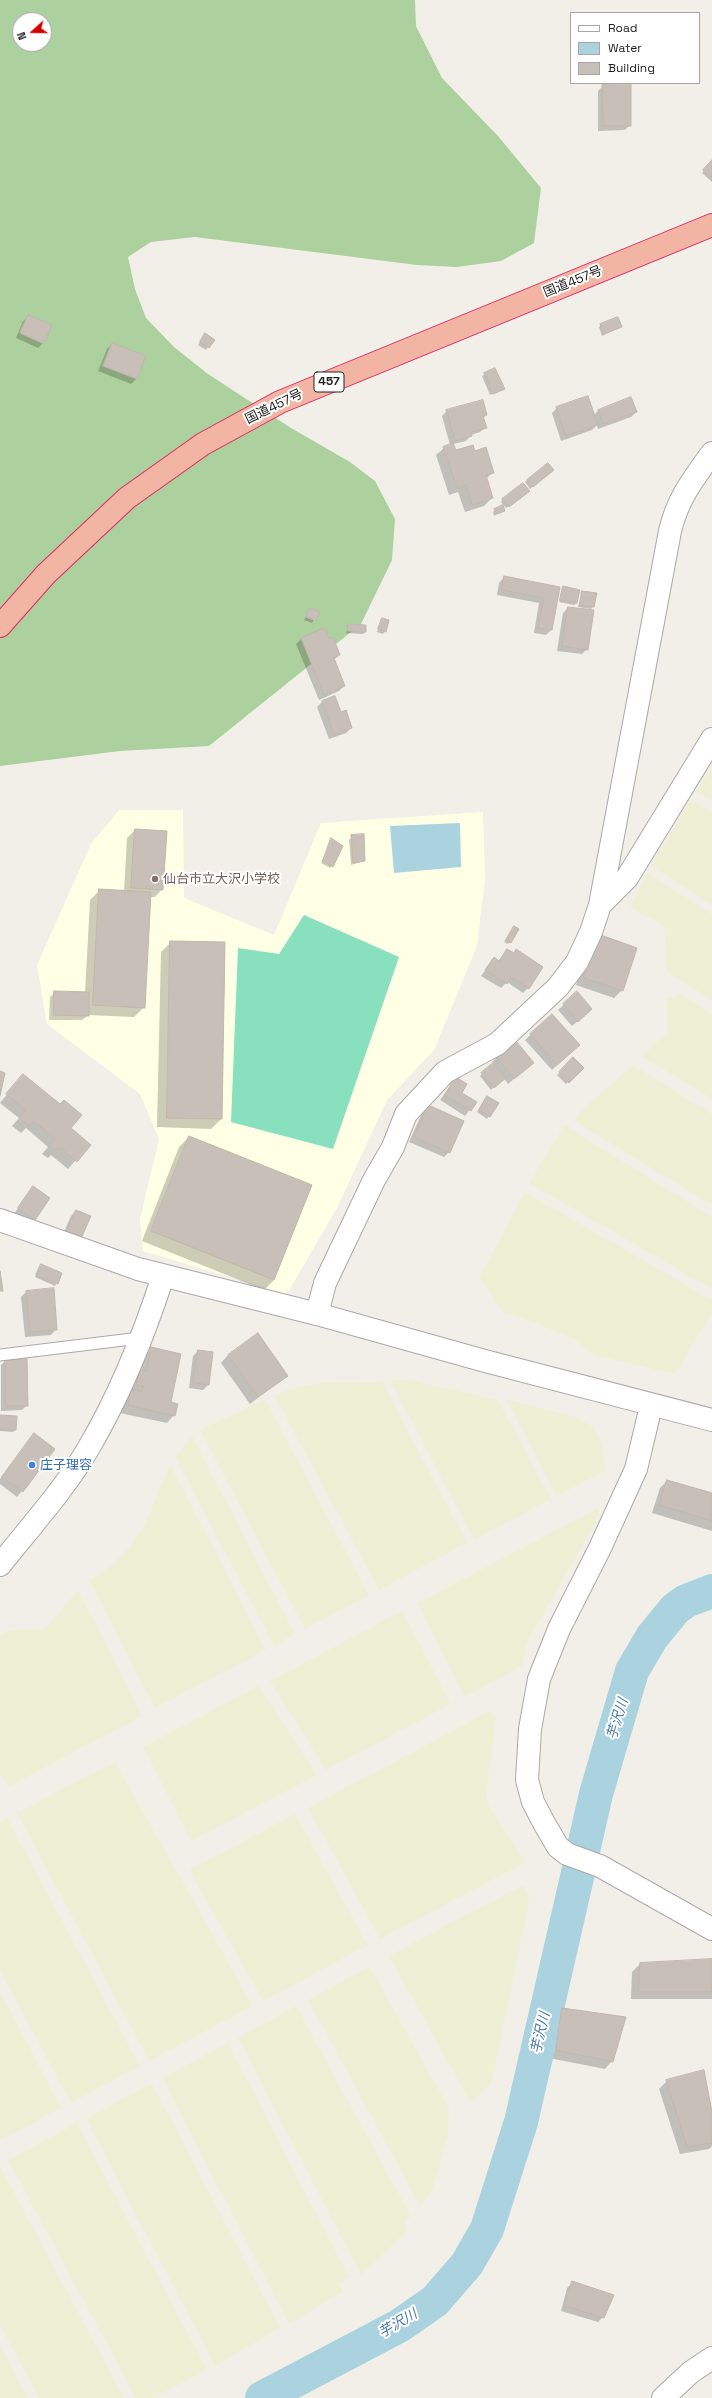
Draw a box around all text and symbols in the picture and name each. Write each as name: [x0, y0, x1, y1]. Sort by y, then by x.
north arrow: [12, 12, 52, 52]
legend: [570, 12, 700, 84]
text: Road: [608, 20, 637, 36]
text: N: [14, 30, 30, 42]
text: Water: [608, 40, 642, 56]
text: Building: [608, 60, 655, 76]
street label: 国道457号: [541, 263, 605, 301]
road number: 457: [314, 372, 344, 392]
street label: 国道457号: [243, 386, 305, 428]
place label: 仙台市立大沢小学校: [163, 871, 280, 887]
marker: 仙台市立大沢小学校: [150, 874, 160, 884]
place label: 庄子理容: [40, 1457, 92, 1473]
marker: 庄子理容: [27, 1460, 37, 1470]
water label: 芋沢川: [604, 1696, 632, 1742]
water label: 芋沢川: [528, 2011, 554, 2055]
water label: 芋沢川: [376, 2306, 420, 2342]

